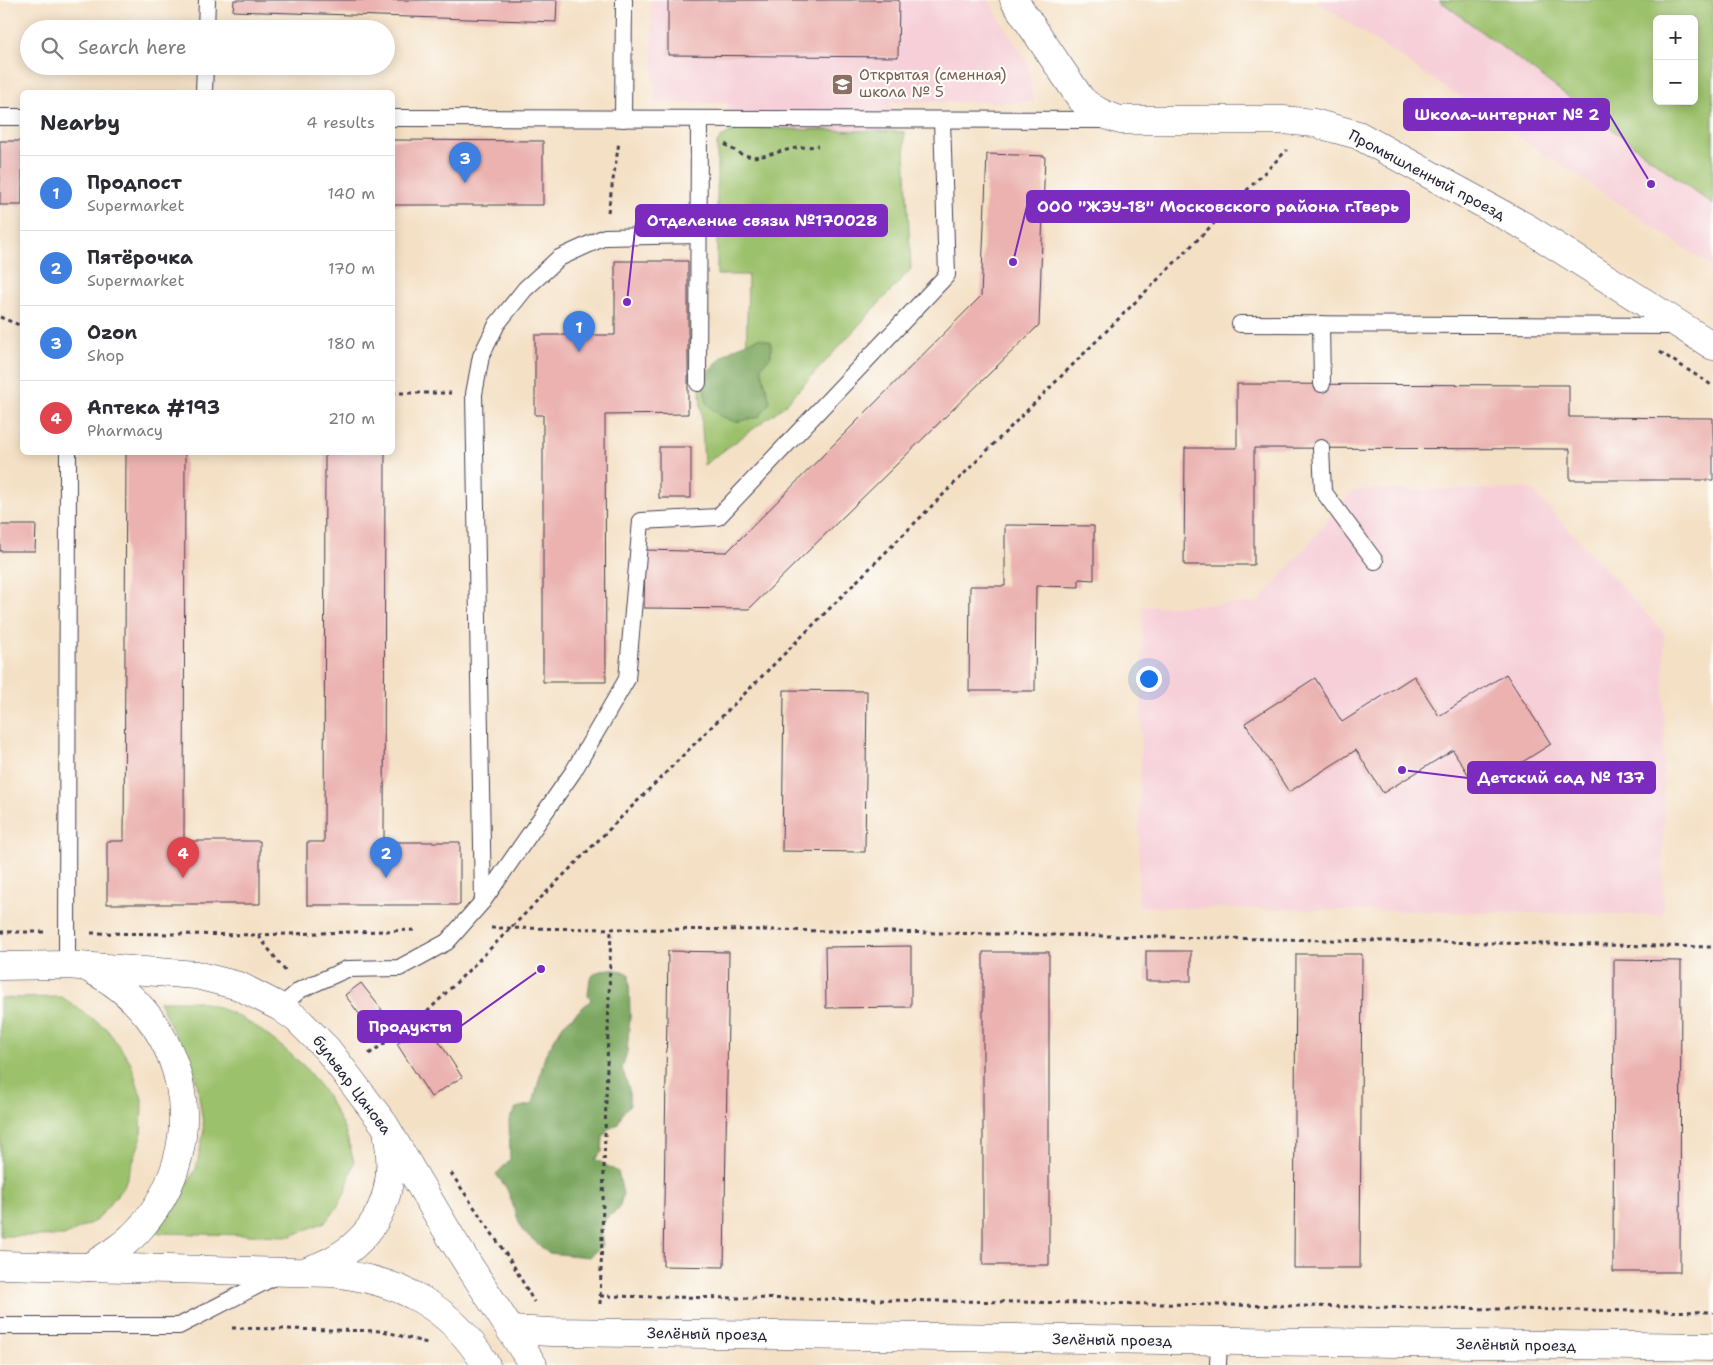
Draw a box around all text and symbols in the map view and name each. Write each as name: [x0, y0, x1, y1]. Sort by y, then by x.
map controls: [1653, 15, 1698, 105]
button: +: [1653, 15, 1698, 60]
search box: [20, 20, 395, 75]
icon: search: [38, 34, 66, 62]
text: Search here: [78, 35, 187, 60]
button: −: [1653, 60, 1698, 105]
place label: Открытая (сменная) школа № 5: [859, 65, 1006, 102]
school or university icon: Открытая (сменная) школа № 5: [831, 72, 855, 96]
callout: Школа-интернат № 2: [1404, 99, 1609, 130]
text: Школа-интернат № 2: [1415, 104, 1599, 125]
text: Nearby: [40, 109, 120, 137]
text: 4 results: [306, 112, 375, 133]
street label: Промышленный проезд: [1345, 125, 1509, 225]
pin: 3: [449, 142, 481, 183]
text: Продпост: [87, 170, 182, 195]
text: 1: [52, 183, 60, 204]
text: 140 m: [328, 183, 375, 204]
callout: ООО "ЖЭУ-18" Московского района г.Тверь: [1027, 191, 1409, 222]
text: Supermarket: [87, 195, 184, 216]
text: ООО "ЖЭУ-18" Московского района г.Тверь: [1037, 196, 1399, 217]
callout: Отделение связи №170028: [636, 205, 887, 236]
text: Отделение связи №170028: [647, 210, 877, 231]
text: Пятёрочка: [87, 245, 193, 270]
text: 2: [50, 258, 62, 279]
text: 170 m: [328, 258, 375, 279]
text: Supermarket: [87, 270, 184, 291]
pin: 1: [563, 311, 595, 352]
text: Ozon: [87, 320, 137, 345]
text: 3: [50, 333, 62, 354]
text: 180 m: [327, 333, 375, 354]
text: Shop: [87, 345, 124, 366]
text: Аптека #193: [87, 395, 220, 420]
text: 4: [50, 408, 62, 429]
text: 210 m: [328, 408, 375, 429]
text: Pharmacy: [87, 420, 163, 441]
your location: [1136, 666, 1162, 692]
callout: Детский сад № 137: [1468, 762, 1655, 793]
text: Детский сад № 137: [1477, 767, 1645, 788]
pin: 4: [167, 837, 199, 878]
pin: 2: [370, 837, 402, 878]
callout: Продукты: [358, 1011, 461, 1042]
text: Продукты: [368, 1016, 452, 1037]
street label: бульвар Цанова: [308, 1031, 396, 1139]
street label: Зелёный проезд: [647, 1323, 768, 1345]
street label: Зелёный проезд: [1052, 1329, 1173, 1351]
street label: Зелёный проезд: [1456, 1334, 1577, 1356]

